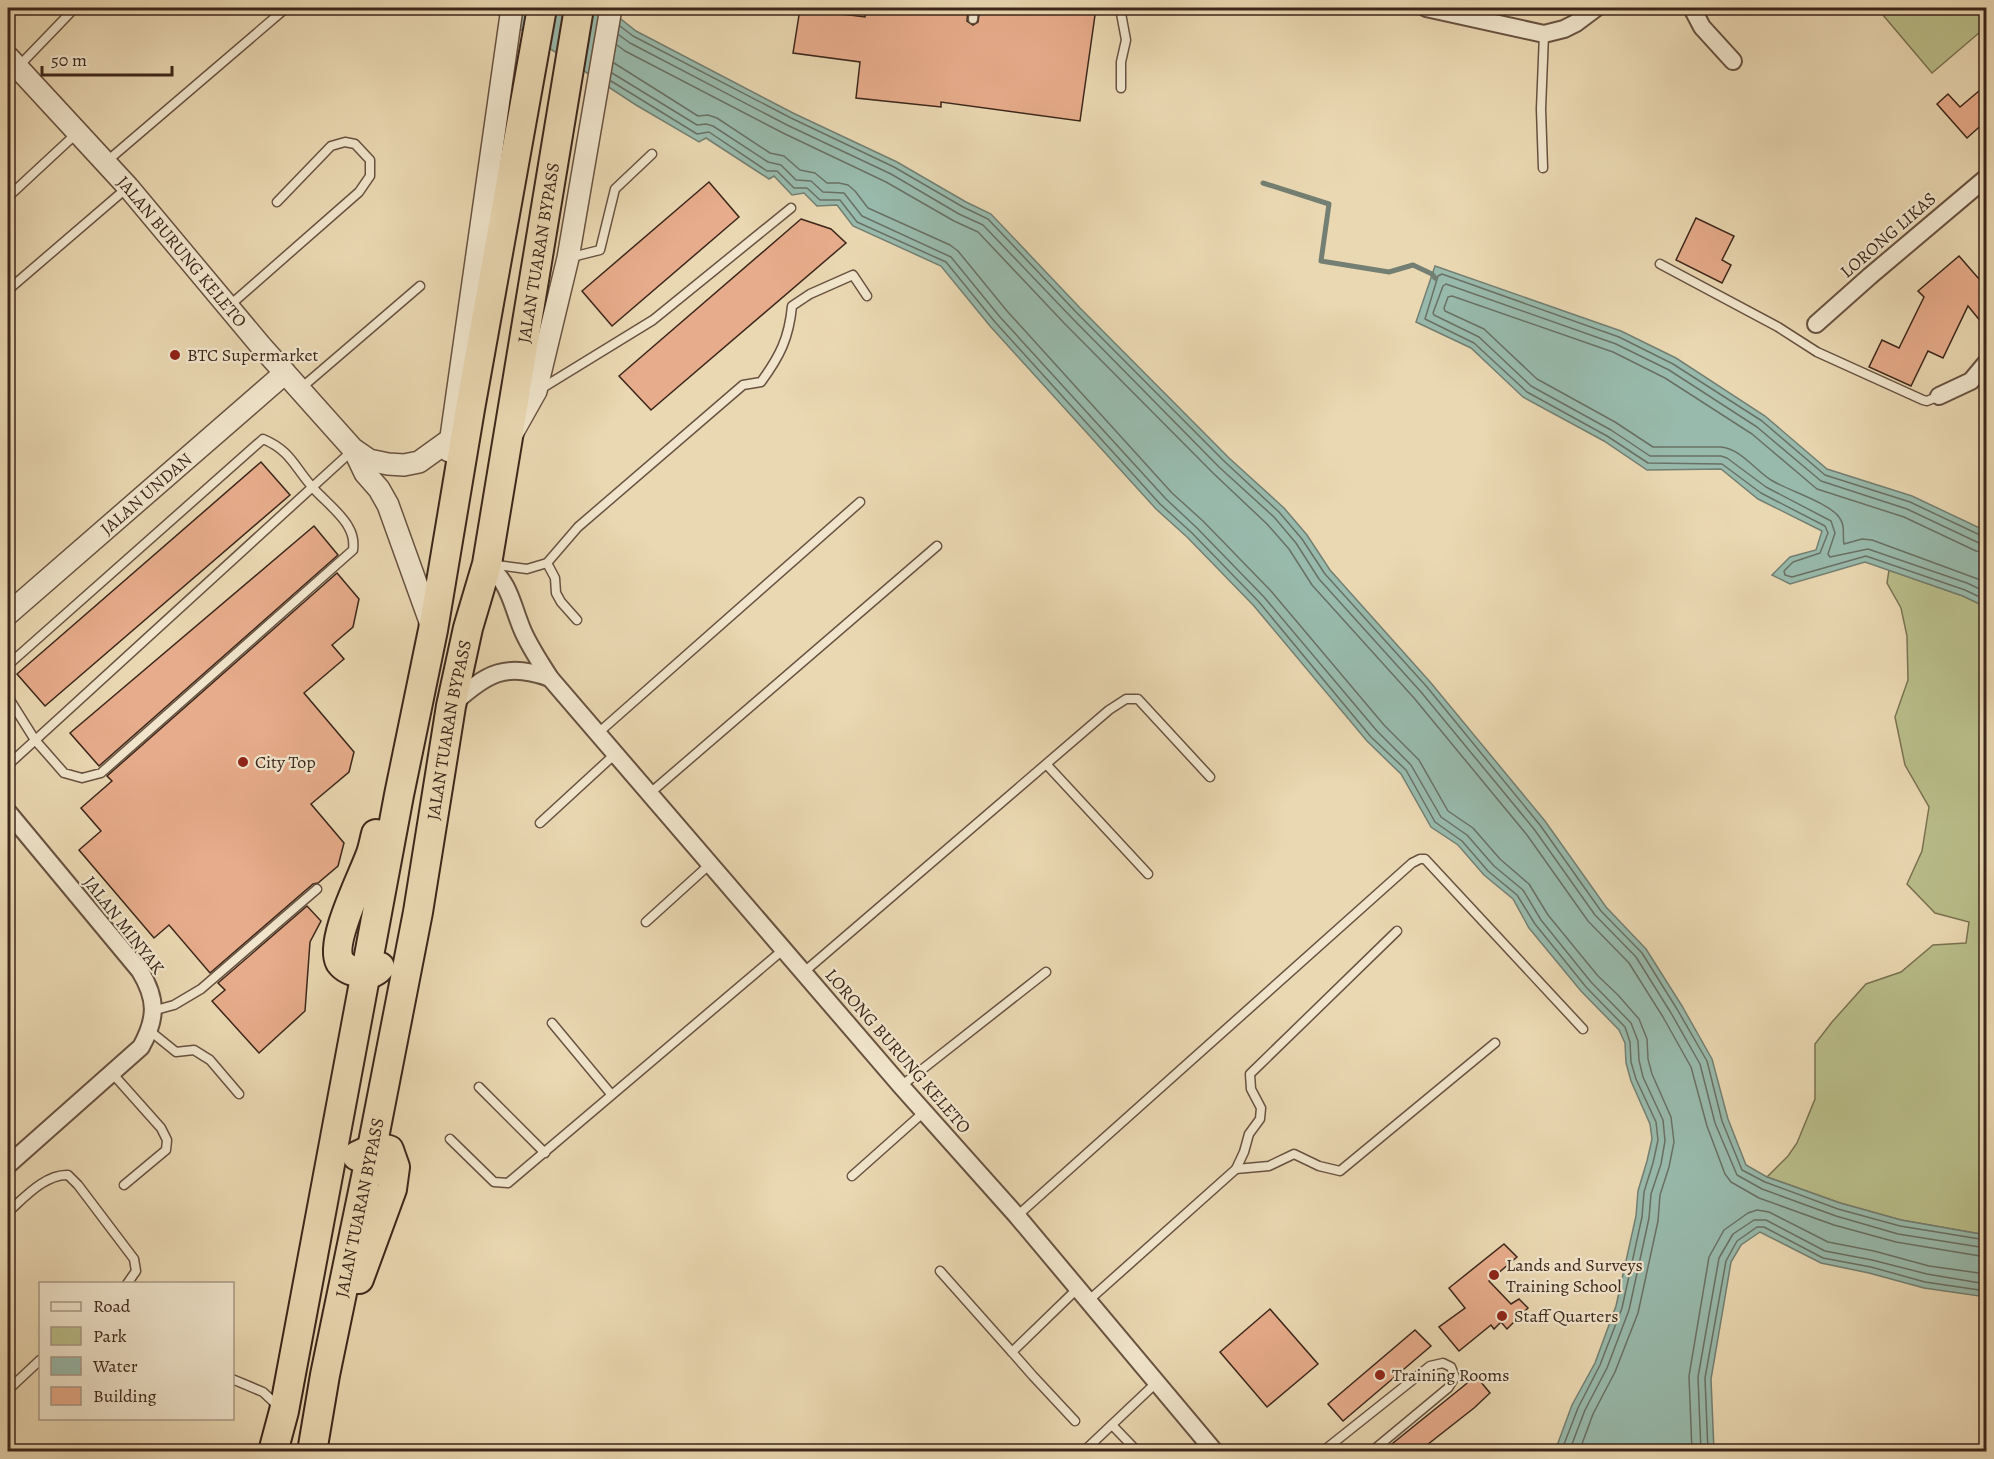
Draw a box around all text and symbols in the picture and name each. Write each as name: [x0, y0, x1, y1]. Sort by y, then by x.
scale bar: [42, 39, 172, 77]
text: 50 m: [51, 48, 87, 72]
street label: JALAN TUARAN BYPASS: [512, 161, 565, 345]
street label: JALAN BURUNG KELETO: [112, 171, 252, 332]
street label: LORONG LIKAS: [1835, 187, 1941, 283]
place label: BTC Supermarket: [187, 343, 318, 367]
marker: BTC Supermarket: [168, 348, 182, 362]
street label: JALAN UNDAN: [95, 447, 197, 540]
street label: JALAN TUARAN BYPASS: [421, 638, 477, 822]
place label: City Top: [255, 750, 316, 774]
marker: City Top: [236, 755, 250, 769]
street label: JALAN MINYAK: [78, 871, 170, 980]
street label: LORONG BURUNG KELETO: [820, 963, 976, 1139]
street label: JALAN TUARAN BYPASS: [329, 1116, 390, 1300]
place label: Lands and Surveys Training School: [1506, 1253, 1643, 1298]
marker: Lands and Surveys Training School: [1487, 1268, 1501, 1282]
legend: [39, 1282, 234, 1420]
text: Road: [93, 1294, 131, 1318]
place label: Staff Quarters: [1514, 1304, 1618, 1328]
marker: Staff Quarters: [1495, 1309, 1509, 1323]
text: Park: [93, 1324, 127, 1348]
text: Water: [92, 1354, 138, 1378]
place label: Training Rooms: [1392, 1363, 1509, 1387]
marker: Training Rooms: [1373, 1368, 1387, 1382]
text: Building: [93, 1384, 157, 1408]

